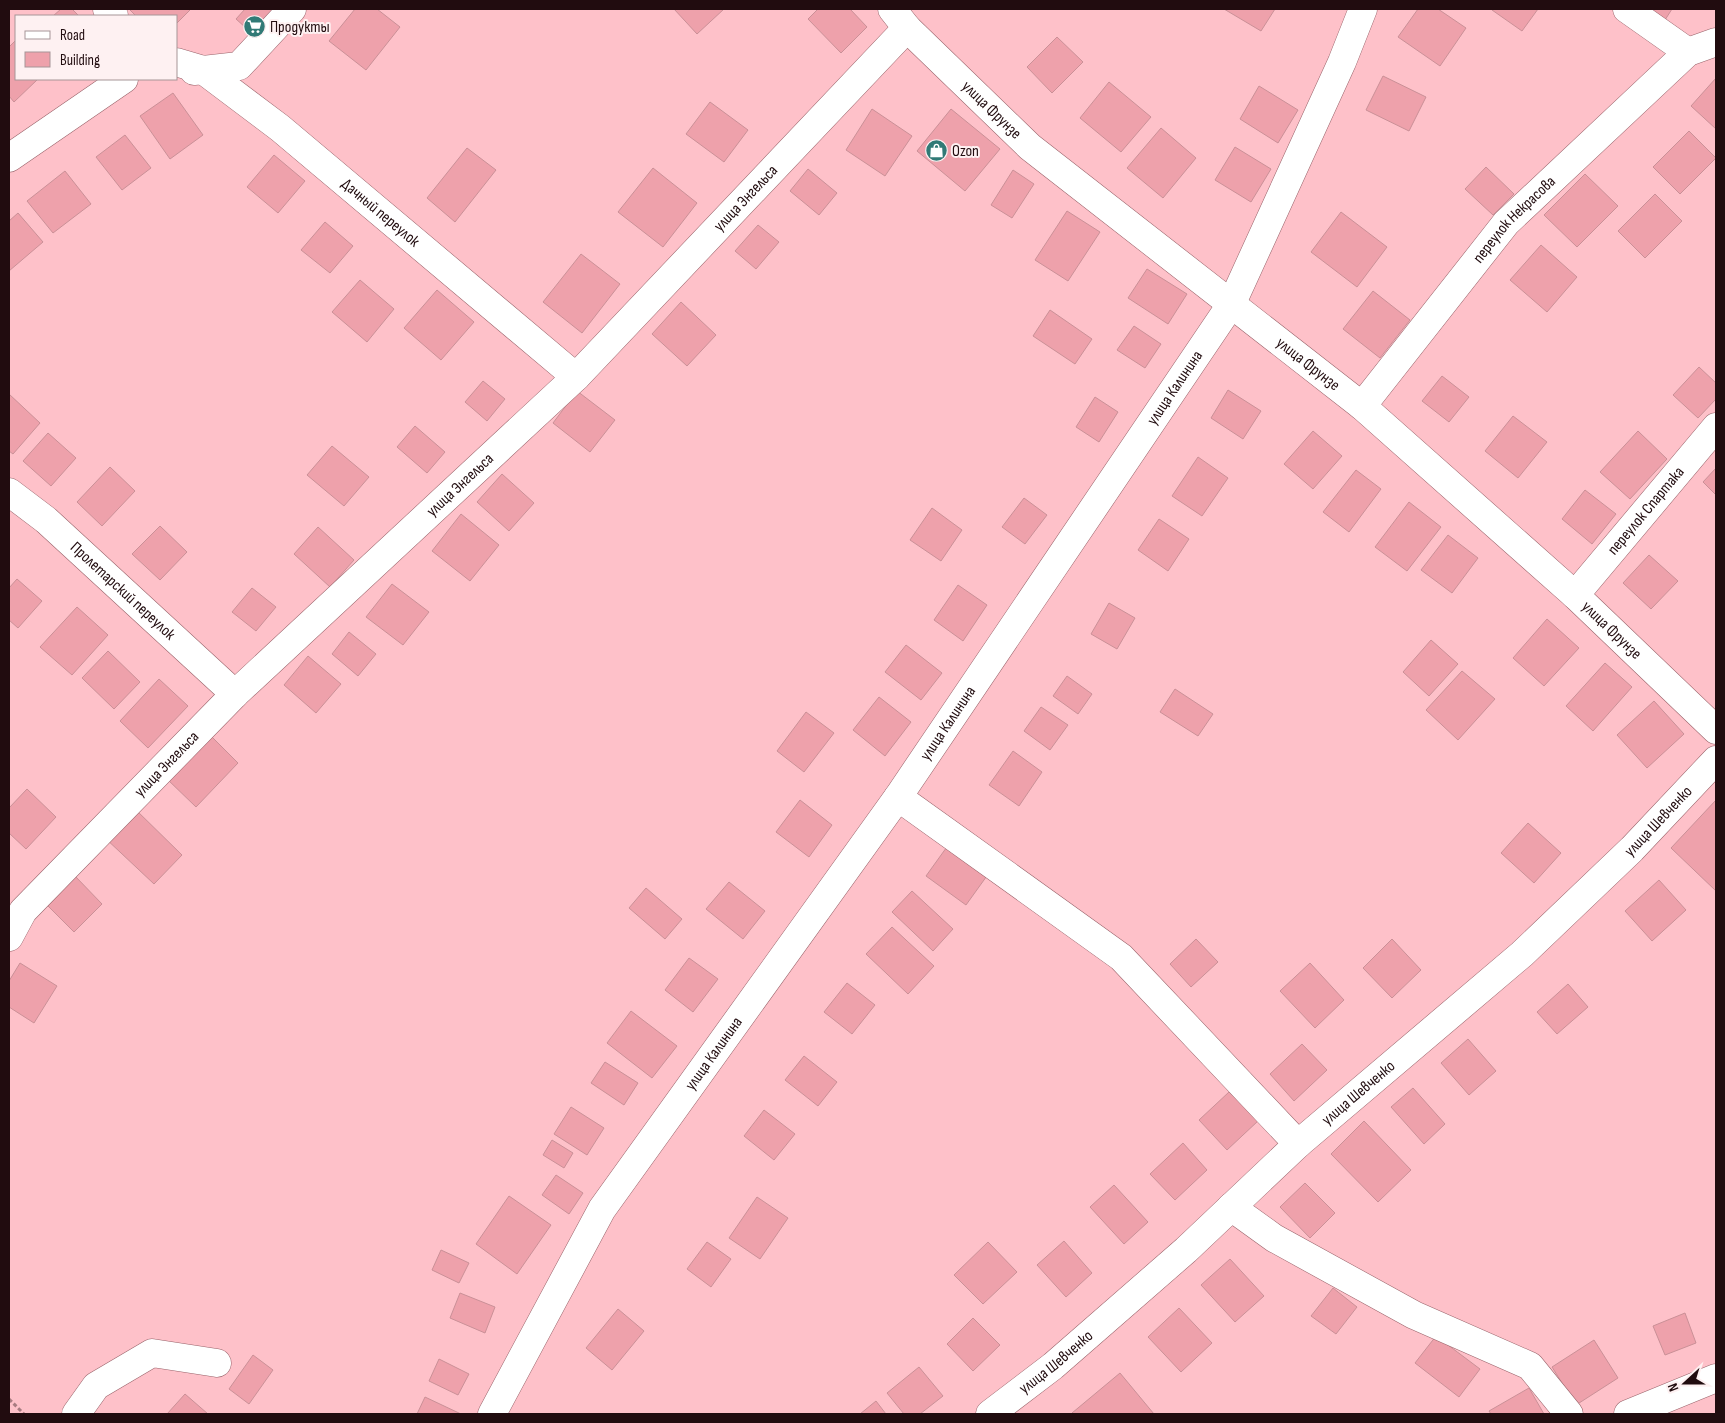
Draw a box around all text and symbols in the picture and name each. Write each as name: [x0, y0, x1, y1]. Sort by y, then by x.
legend: [15, 15, 178, 80]
supermarket icon: Продукты: [242, 15, 266, 39]
place label: Продукты: [270, 18, 330, 37]
text: Road: [60, 26, 85, 45]
text: Building: [60, 51, 100, 70]
street label: улица Фрунзе: [958, 77, 1025, 143]
shop icon: Ozon: [924, 139, 948, 163]
place label: Ozon: [952, 142, 979, 161]
street label: улица Энгельса: [710, 161, 782, 235]
street label: переулок Некрасова: [1469, 172, 1559, 267]
street label: Дачный переулок: [338, 174, 424, 251]
street label: улица Фрунзе: [1272, 333, 1344, 395]
street label: улица Калинина: [1143, 347, 1207, 429]
street label: улица Энгельса: [423, 449, 497, 521]
street label: переулок Спартака: [1603, 463, 1688, 559]
street label: Пролетарский переулок: [67, 538, 180, 644]
street label: улица Фрунзе: [1578, 597, 1646, 663]
street label: улица Калинина: [916, 682, 980, 764]
street label: улица Энгельса: [130, 727, 203, 801]
street label: улица Шевченко: [1621, 782, 1696, 860]
street label: улица Калинина: [681, 1013, 746, 1094]
street label: улица Шевченко: [1318, 1056, 1399, 1129]
street label: улица Шевченко: [1015, 1326, 1097, 1398]
north arrow: [1660, 1358, 1710, 1408]
text: N: [1664, 1381, 1683, 1394]

